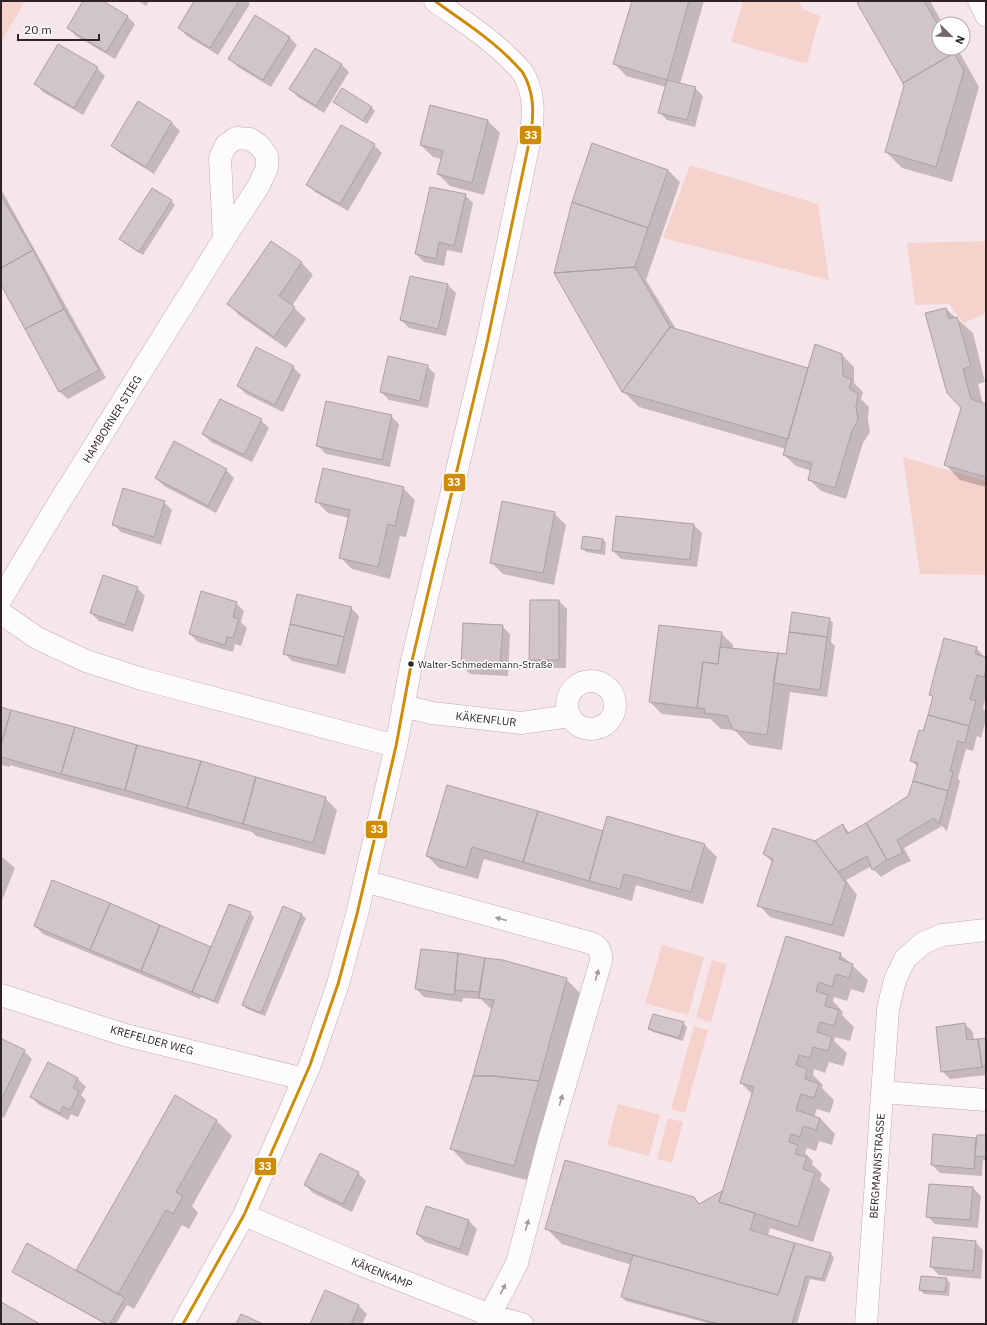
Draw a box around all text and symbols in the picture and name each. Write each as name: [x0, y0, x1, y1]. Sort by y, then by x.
scale bar: [18, 16, 99, 42]
north arrow: [931, 16, 971, 56]
text: 20 m: [24, 22, 52, 37]
text: N: [952, 34, 968, 46]
line badge: 33: [519, 125, 542, 145]
text: 33: [524, 128, 538, 142]
street label: HAMBORNER STIEG: [79, 373, 145, 465]
line badge: 33: [443, 473, 466, 492]
text: 33: [447, 475, 461, 489]
place label: Walter-Schmedemann-Straße: [418, 658, 553, 671]
marker: Walter-Schmedemann-Straße: [406, 659, 416, 669]
street label: KÄKENFLUR: [455, 709, 517, 729]
line badge: 33: [365, 820, 388, 839]
text: 33: [370, 822, 384, 836]
one-way arrow: [495, 916, 507, 922]
one-way arrow: [594, 969, 600, 981]
street label: KREFELDER WEG: [109, 1022, 195, 1058]
one-way arrow: [558, 1093, 564, 1105]
street label: BERGMANNSTRASSE: [866, 1113, 888, 1219]
line badge: 33: [254, 1157, 277, 1176]
text: 33: [258, 1159, 272, 1173]
one-way arrow: [524, 1219, 530, 1231]
street label: KÄKENKAMP: [349, 1254, 415, 1292]
one-way arrow: [500, 1283, 507, 1295]

